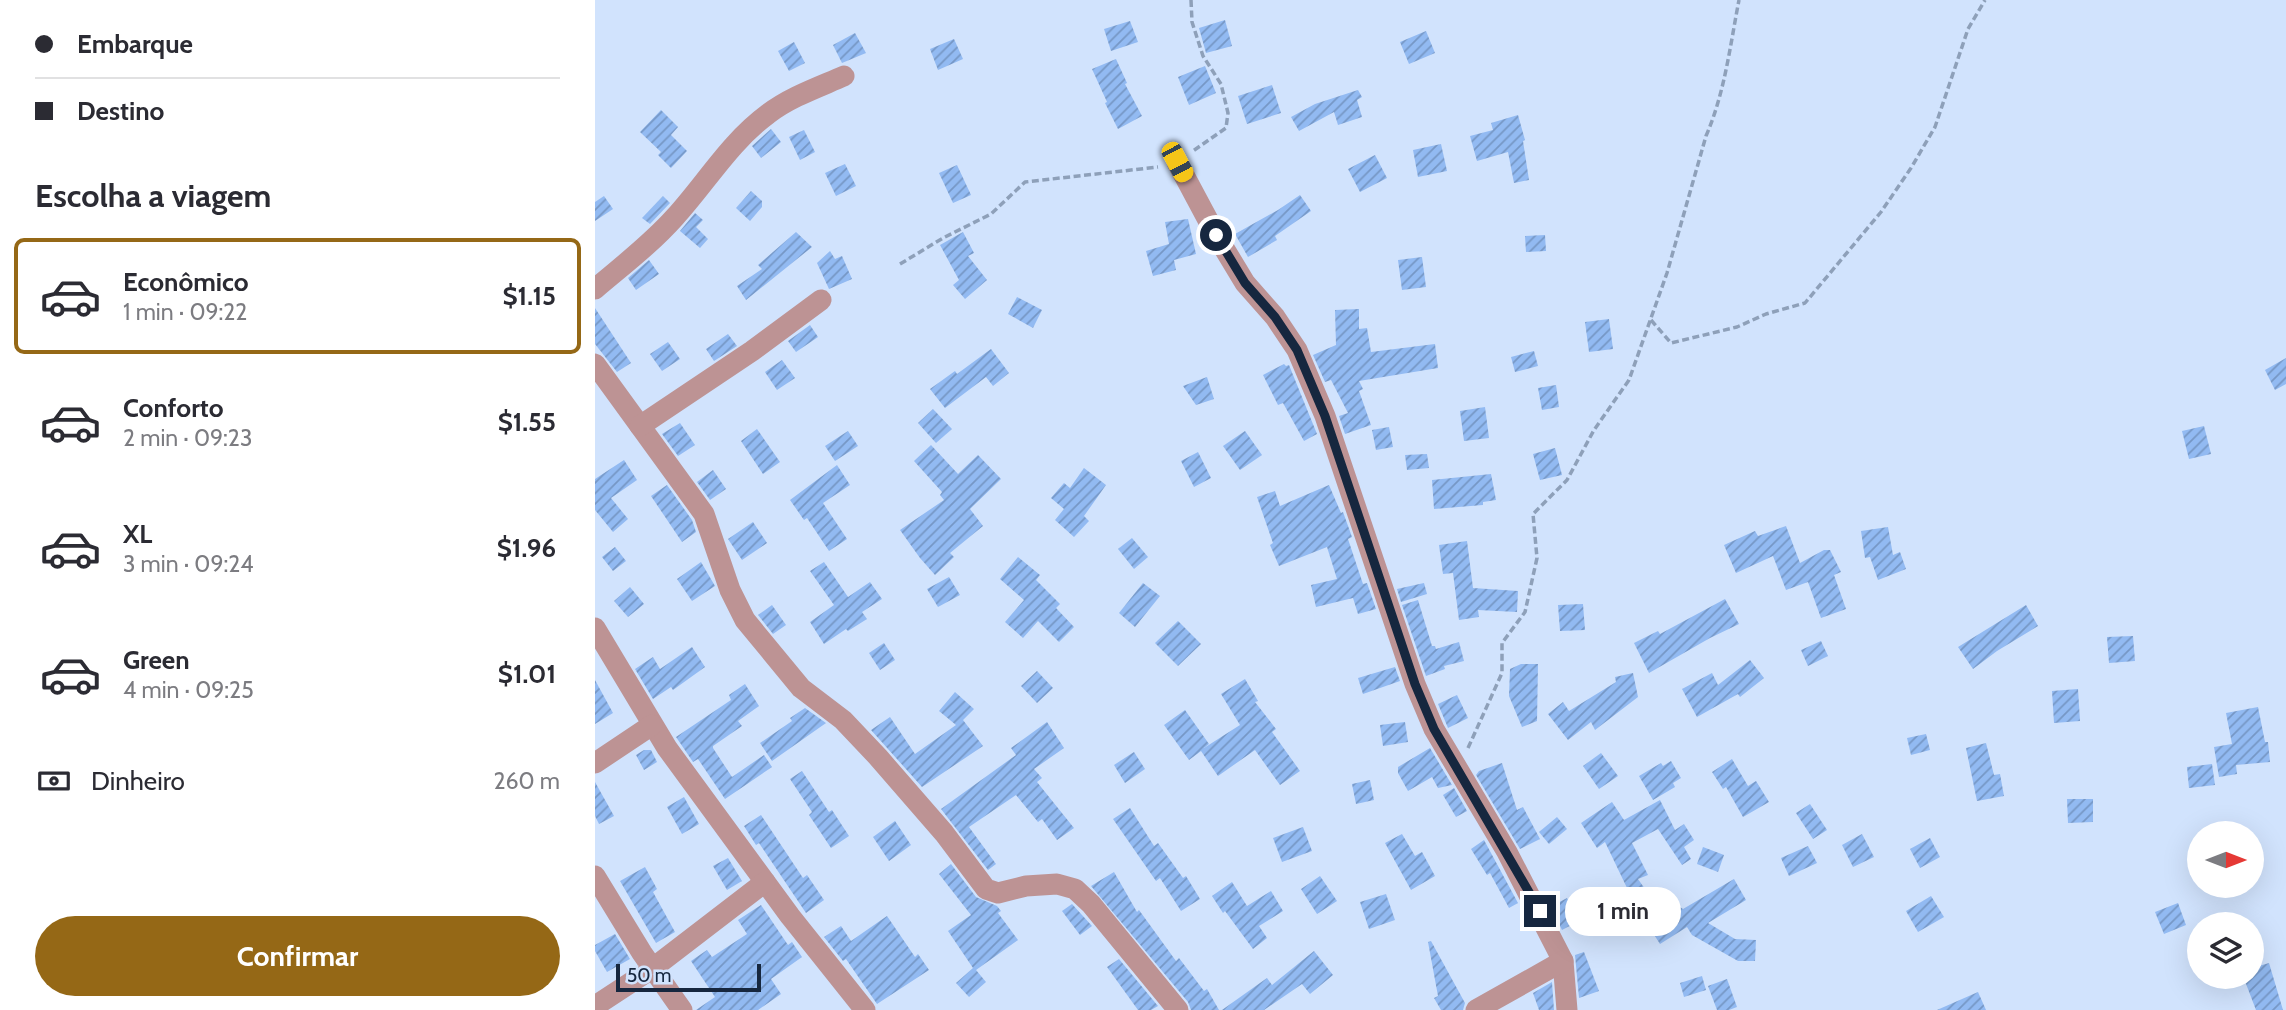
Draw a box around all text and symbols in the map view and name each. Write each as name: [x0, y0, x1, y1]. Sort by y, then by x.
text: Embarque: [77, 28, 193, 60]
text: Destino: [77, 95, 164, 127]
car: [1158, 139, 1197, 185]
text: Escolha a viagem: [35, 176, 271, 215]
route start: [1200, 219, 1232, 251]
icon: car: [39, 265, 102, 328]
text: Econômico: [123, 266, 249, 298]
text: $1.15: [502, 280, 556, 312]
text: 1 min · 09:22: [123, 298, 247, 326]
icon: car: [39, 391, 102, 454]
text: Conforto: [123, 392, 224, 424]
text: $1.55: [498, 406, 556, 438]
text: 2 min · 09:23: [123, 424, 252, 452]
icon: car: [39, 517, 102, 580]
text: XL: [123, 518, 152, 550]
text: $1.96: [497, 532, 556, 564]
text: 3 min · 09:24: [123, 550, 254, 578]
icon: car: [39, 643, 102, 706]
text: Green: [123, 644, 190, 676]
text: $1.01: [498, 658, 556, 690]
text: 4 min · 09:25: [123, 676, 254, 704]
icon: cash: [35, 762, 73, 800]
text: Dinheiro: [91, 765, 185, 797]
text: 260 m: [493, 767, 560, 795]
north arrow: [2187, 821, 2265, 898]
map controls: [2187, 821, 2264, 989]
callout: 1 min: [1565, 886, 1680, 936]
route end: [1524, 895, 1556, 927]
text: 1 min: [1597, 897, 1649, 925]
button: layers: [2187, 912, 2264, 989]
button: Confirmar: [35, 916, 560, 996]
scale bar: [616, 961, 761, 993]
text: 50 m: [627, 964, 671, 987]

